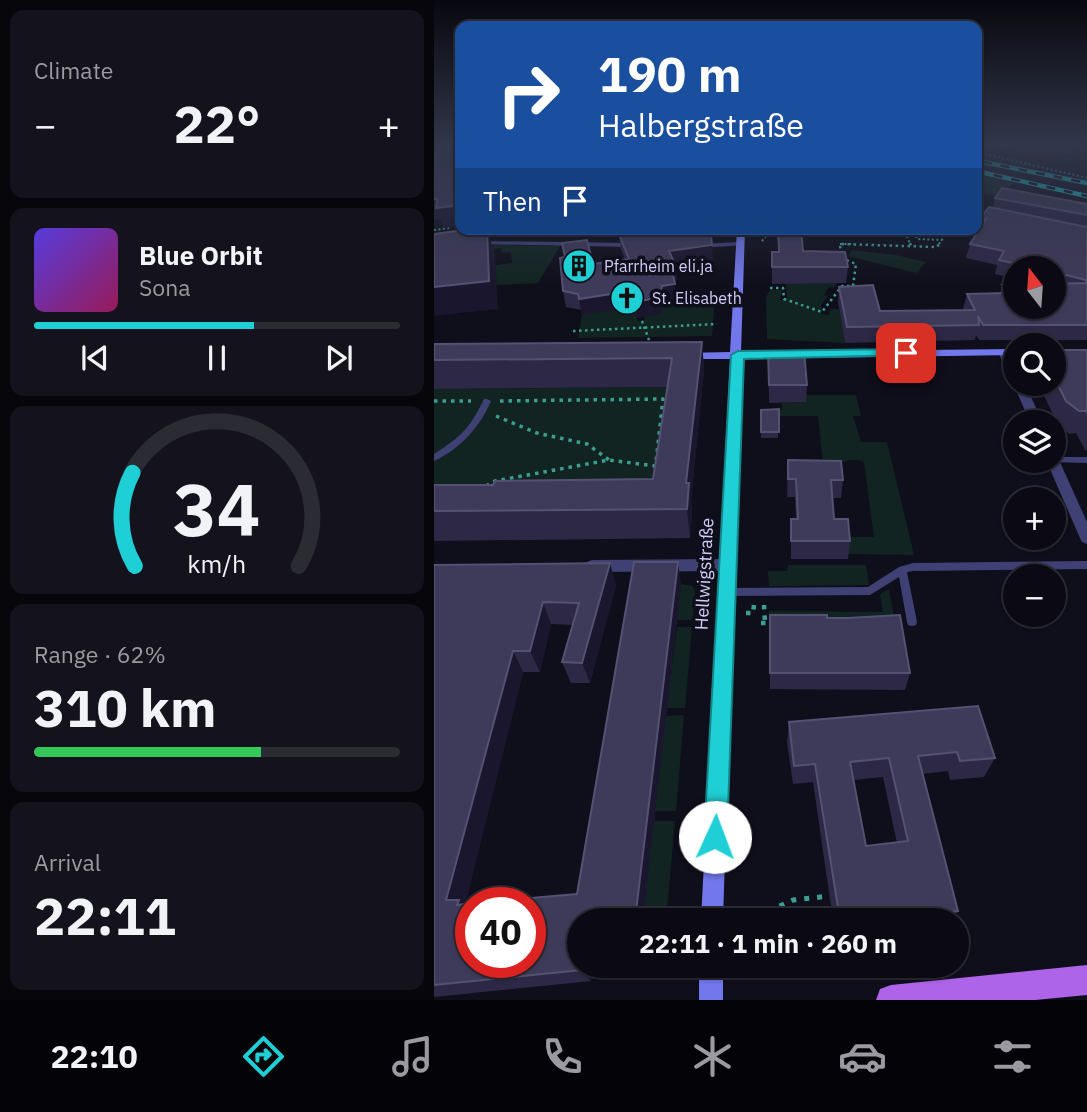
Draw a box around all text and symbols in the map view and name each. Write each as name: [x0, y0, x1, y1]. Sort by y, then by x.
text: 190 m: [598, 42, 742, 105]
icon: right: [483, 49, 574, 140]
text: Climate: [34, 55, 113, 85]
text: 22°: [174, 90, 260, 157]
text: −: [34, 100, 57, 149]
text: +: [377, 100, 400, 149]
text: Halbergstraße: [598, 104, 804, 146]
icon: arrive: [556, 182, 594, 220]
text: Then: [483, 184, 542, 218]
text: Blue Orbit: [139, 238, 263, 272]
building icon: Pfarrheim eli.ja: [560, 247, 598, 285]
place label: Pfarrheim eli.ja: [604, 256, 713, 276]
north arrow: [1003, 256, 1066, 318]
map controls: [1003, 256, 1066, 627]
text: Sona: [139, 272, 191, 302]
church icon: St. Elisabeth: [608, 279, 646, 317]
place label: St. Elisabeth: [652, 288, 742, 308]
pin: [876, 323, 936, 383]
button: search: [1003, 333, 1066, 396]
icon: arrive: [887, 334, 925, 372]
icon: previous: [76, 339, 114, 377]
icon: pause: [198, 339, 236, 377]
icon: next: [320, 339, 358, 377]
button: layers: [1003, 410, 1066, 473]
text: 34: [173, 461, 261, 556]
button: +: [1003, 487, 1066, 550]
street label: Hellwigstraße: [690, 517, 718, 631]
text: km/h: [188, 547, 246, 580]
button: −: [1003, 564, 1066, 627]
text: Range · 62%: [34, 639, 166, 669]
text: 310 km: [34, 674, 216, 741]
position arrow: [678, 800, 752, 874]
text: Arrival: [34, 847, 101, 877]
text: 22:11: [34, 882, 176, 949]
speed limit sign: 40: [455, 887, 546, 978]
text: 22:11 · 1 min · 260 m: [639, 926, 897, 960]
icon: directions: [239, 1032, 288, 1081]
icon: music: [388, 1032, 437, 1081]
icon: phone: [538, 1032, 587, 1081]
icon: climate: [688, 1032, 737, 1081]
icon: car: [838, 1032, 887, 1081]
icon: filters: [988, 1032, 1037, 1081]
text: 22:10: [50, 1035, 138, 1077]

